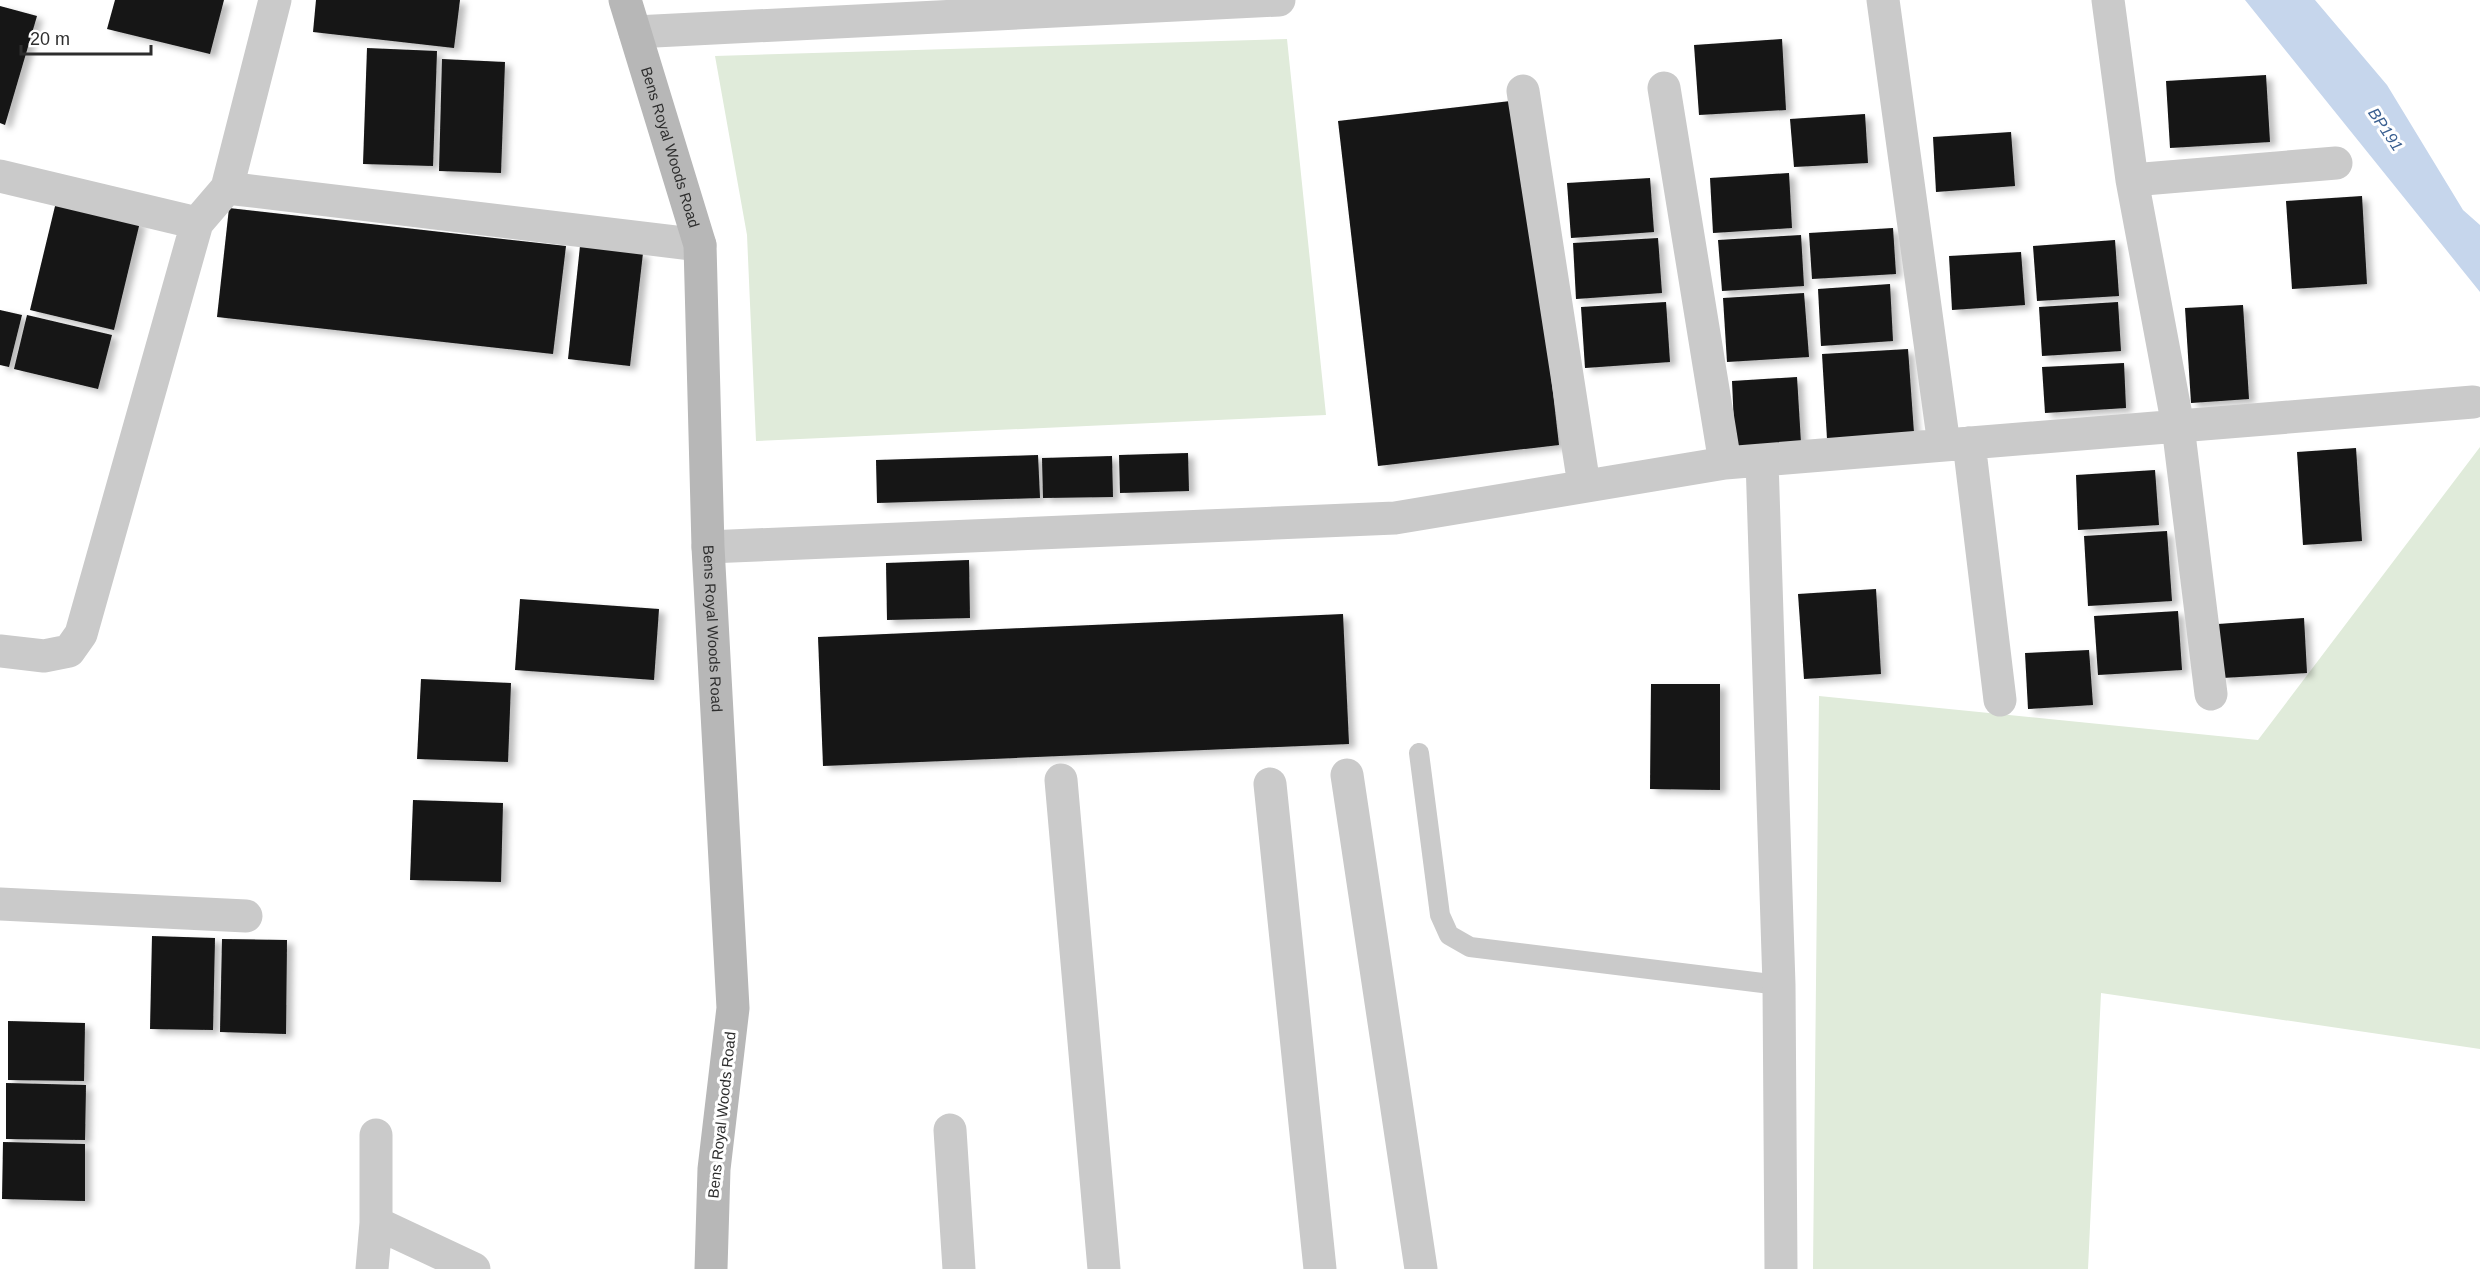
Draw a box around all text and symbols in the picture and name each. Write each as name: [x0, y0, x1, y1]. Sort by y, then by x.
scale bar: [21, 18, 152, 56]
text: 20 m: [30, 29, 70, 49]
street label: Bens Royal Woods Road: [638, 65, 703, 230]
water label: BP191: [2365, 105, 2406, 154]
street label: Bens Royal Woods Road: [700, 544, 726, 713]
street label: Bens Royal Woods Road: [704, 1031, 739, 1199]

